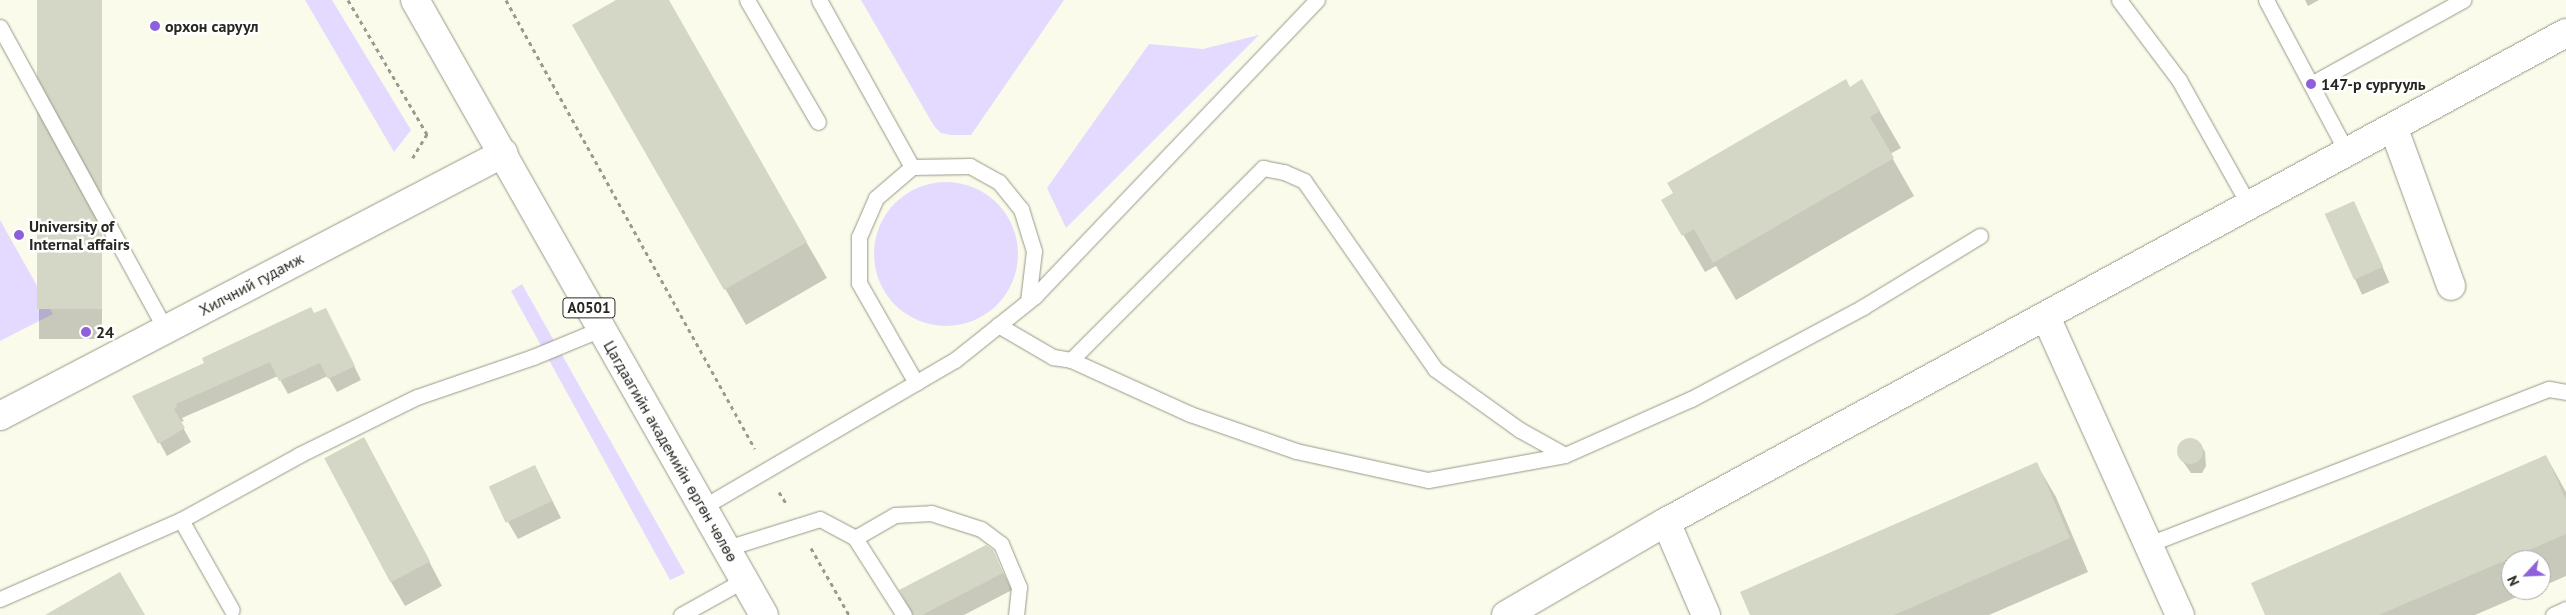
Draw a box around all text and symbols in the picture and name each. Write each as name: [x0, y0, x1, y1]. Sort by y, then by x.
place label: орхон саруул: [165, 16, 258, 36]
marker: орхон саруул: [149, 20, 161, 32]
place label: 147-р сургууль: [2321, 74, 2426, 94]
marker: 147-р сургууль: [2305, 78, 2317, 90]
place label: University of Internal affairs: [29, 216, 130, 254]
marker: University of Internal affairs: [13, 229, 25, 241]
street label: Хилчний гудамж: [196, 248, 306, 320]
road number: A0501: [562, 296, 616, 320]
place label: 24: [96, 322, 114, 342]
marker: 24: [80, 326, 92, 338]
street label: Цагдаагийн академийн өргөн чөлөө: [600, 337, 742, 565]
north arrow: [2501, 550, 2551, 600]
text: N: [2503, 573, 2523, 589]

